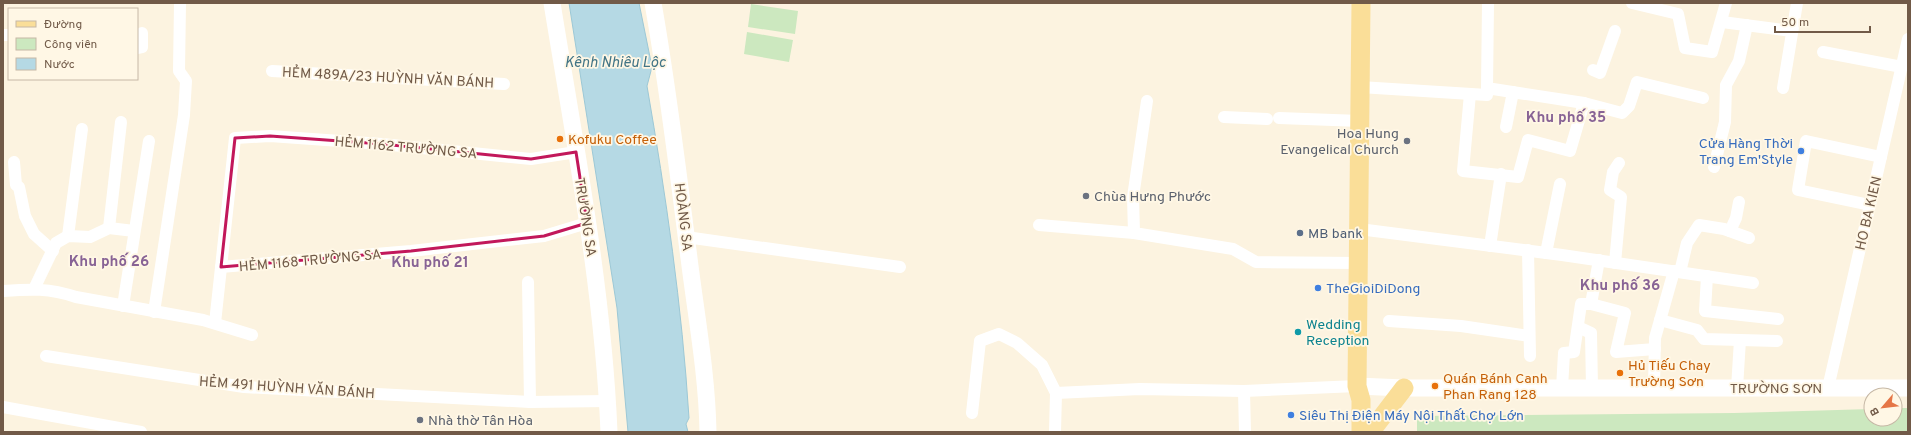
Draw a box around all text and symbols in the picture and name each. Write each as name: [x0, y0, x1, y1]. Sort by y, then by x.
legend: [8, 8, 138, 80]
scale bar: [1775, 8, 1870, 34]
text: 50 m: [1781, 15, 1809, 31]
text: Đường: [44, 17, 82, 33]
text: Công viên: [44, 37, 97, 53]
water label: Kênh Nhiêu Lộc: [564, 54, 666, 73]
text: Nước: [44, 57, 75, 73]
street label: HẺM 489A/23 HUỲNH VĂN BÁNH: [281, 63, 495, 93]
district label: Khu phố 35: [1526, 108, 1606, 128]
place label: Hoa Hung Evangelical Church: [1280, 126, 1399, 159]
place label: Kofuku Coffee: [568, 132, 657, 149]
street label: HẺM 1162 TRƯỜNG SA: [334, 133, 478, 163]
marker: Kofuku Coffee: [555, 134, 565, 144]
marker: Hoa Hung Evangelical Church: [1402, 136, 1412, 146]
place label: Cửa Hàng Thời Trang Em'Style: [1699, 136, 1793, 169]
marker: Cửa Hàng Thời Trang Em'Style: [1796, 146, 1806, 156]
street label: HO BA KIEN: [1853, 175, 1886, 252]
street label: TRƯỜNG SA: [570, 176, 600, 258]
street label: HOÀNG SA: [670, 182, 696, 252]
place label: Chùa Hưng Phước: [1094, 189, 1211, 206]
marker: Chùa Hưng Phước: [1081, 191, 1091, 201]
place label: MB bank: [1308, 226, 1363, 243]
marker: MB bank: [1295, 228, 1305, 238]
street label: HẺM 1168 TRƯỜNG SA: [238, 246, 382, 276]
district label: Khu phố 26: [69, 252, 149, 272]
district label: Khu phố 21: [391, 253, 469, 273]
district label: Khu phố 36: [1580, 276, 1660, 296]
place label: TheGioiDiDong: [1326, 281, 1420, 298]
marker: TheGioiDiDong: [1313, 283, 1323, 293]
place label: Wedding Reception: [1306, 317, 1370, 350]
marker: Wedding Reception: [1293, 327, 1303, 337]
place label: Hủ Tiếu Chay Trường Sơn: [1628, 358, 1711, 391]
marker: Hủ Tiếu Chay Trường Sơn: [1615, 368, 1625, 378]
place label: Quán Bánh Canh Phan Rang 128: [1443, 371, 1548, 404]
street label: HẺM 491 HUỲNH VĂN BÁNH: [198, 373, 376, 403]
street label: TRƯỜNG SƠN: [1730, 380, 1822, 398]
marker: Quán Bánh Canh Phan Rang 128: [1430, 381, 1440, 391]
north arrow: [1863, 387, 1903, 427]
text: B: [1867, 405, 1883, 418]
place label: Siêu Thị Điện Máy Nội Thất Chợ Lớn: [1299, 408, 1524, 425]
marker: Siêu Thị Điện Máy Nội Thất Chợ Lớn: [1286, 410, 1296, 420]
place label: Nhà thờ Tân Hòa: [428, 413, 533, 430]
marker: Nhà thờ Tân Hòa: [415, 415, 425, 425]

